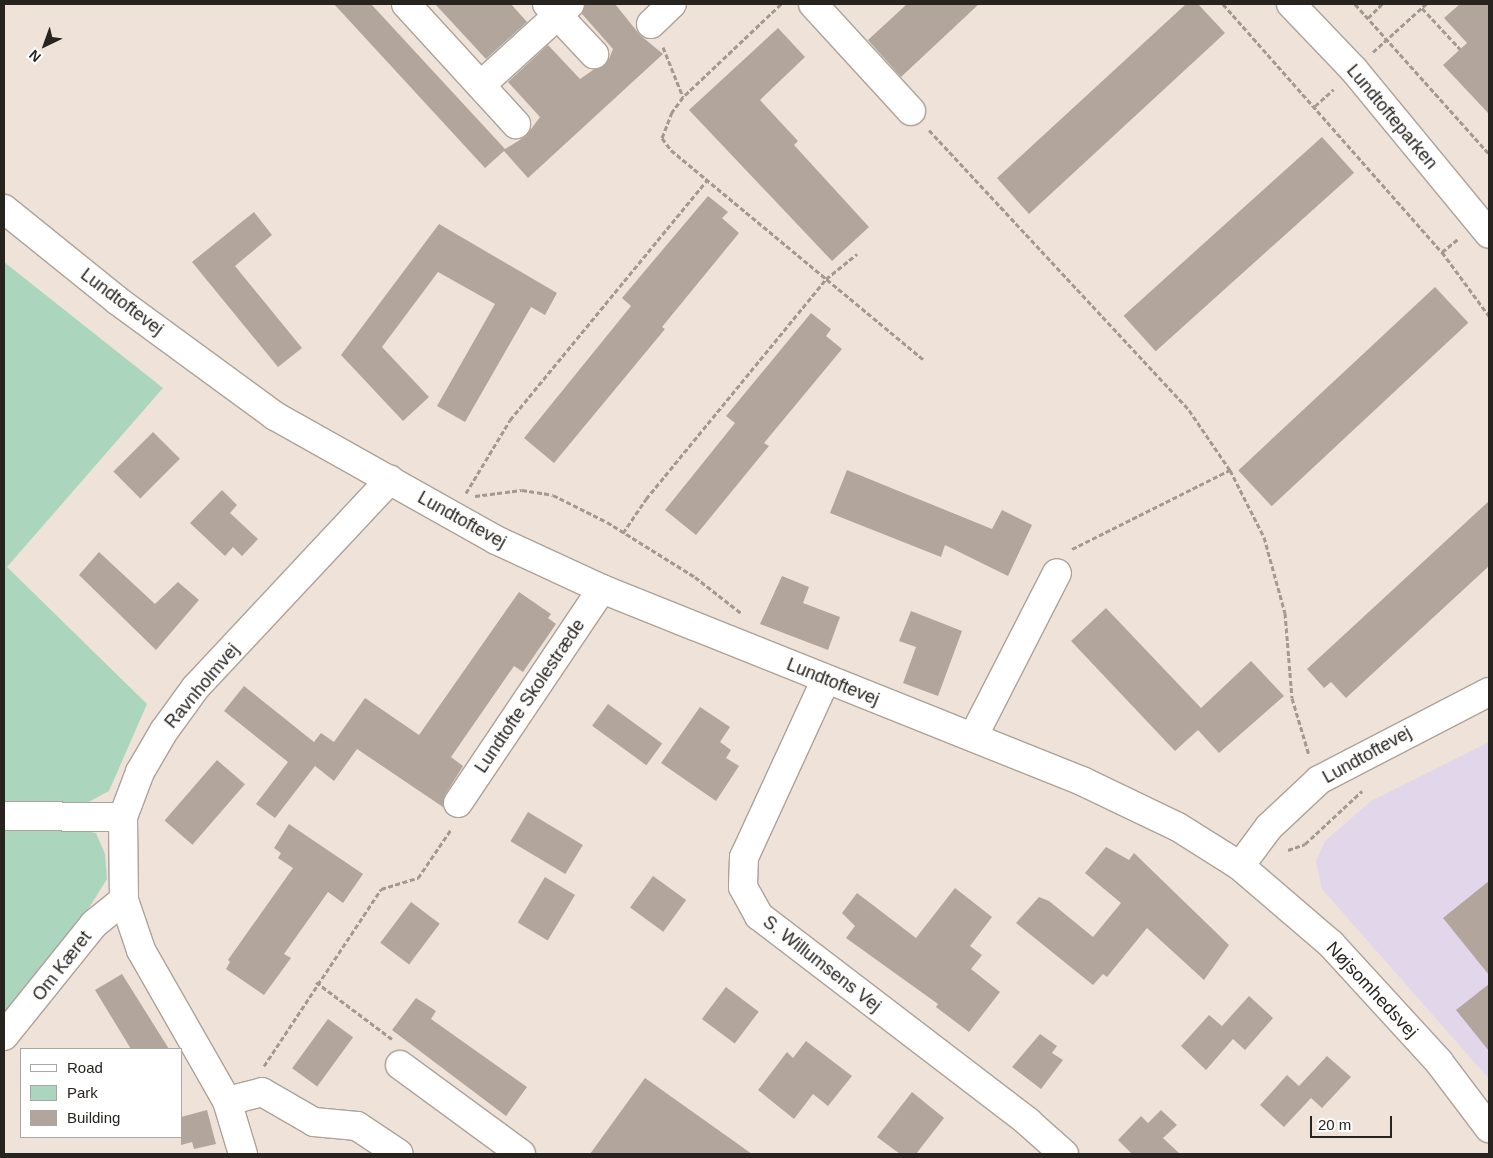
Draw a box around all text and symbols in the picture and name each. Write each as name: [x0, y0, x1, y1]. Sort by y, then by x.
north arrow: [20, 20, 70, 70]
text: N: [26, 47, 44, 65]
street label: Lundtofteparken: [1342, 60, 1442, 174]
street label: Lundtoftevej: [76, 264, 168, 340]
street label: Lundtoftevej: [414, 487, 510, 553]
street label: Lundtofte Skolestræde: [470, 615, 590, 777]
street label: Ravnholmvej: [160, 639, 244, 733]
street label: Lundtoftevej: [783, 654, 883, 710]
street label: Lundtoftevej: [1319, 722, 1415, 788]
street label: S. Willumsens Vej: [759, 911, 885, 1017]
street label: Om Kæret: [28, 927, 96, 1005]
street label: Nøjsomhedsvej: [1322, 937, 1422, 1043]
legend: [20, 1048, 182, 1138]
text: Road: [67, 1059, 103, 1076]
text: Park: [67, 1084, 98, 1101]
scale bar: [1313, 1106, 1396, 1138]
text: Building: [67, 1109, 120, 1126]
text: 20 m: [1318, 1116, 1351, 1133]

